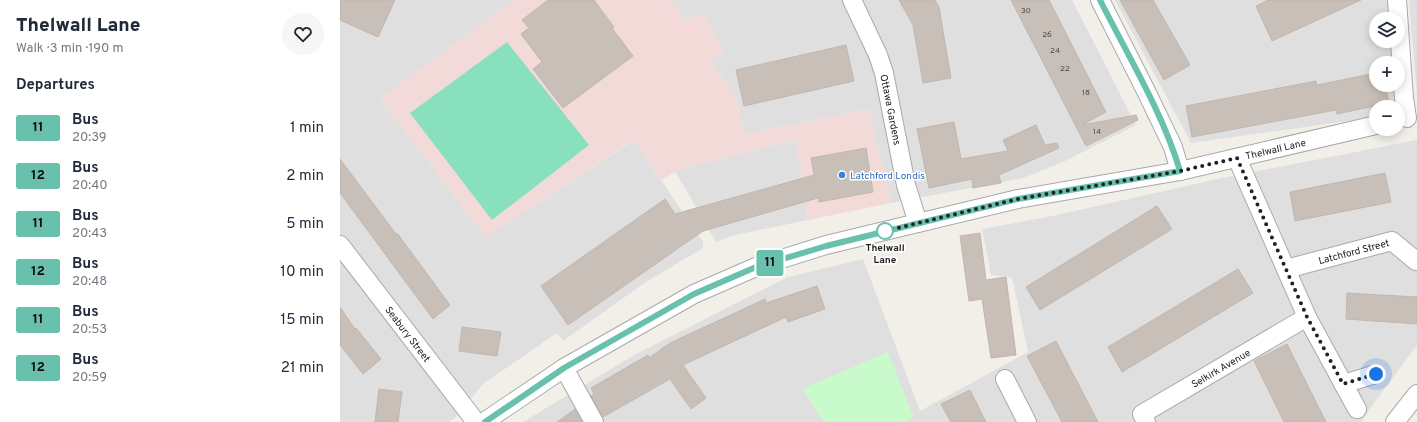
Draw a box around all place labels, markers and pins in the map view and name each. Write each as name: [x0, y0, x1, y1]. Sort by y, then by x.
marker: Latchford Londis: [837, 170, 847, 180]
place label: Latchford Londis: [850, 170, 925, 183]
marker: Thelwall Lane: [876, 222, 894, 240]
place label: Thelwall Lane: [865, 242, 905, 267]

